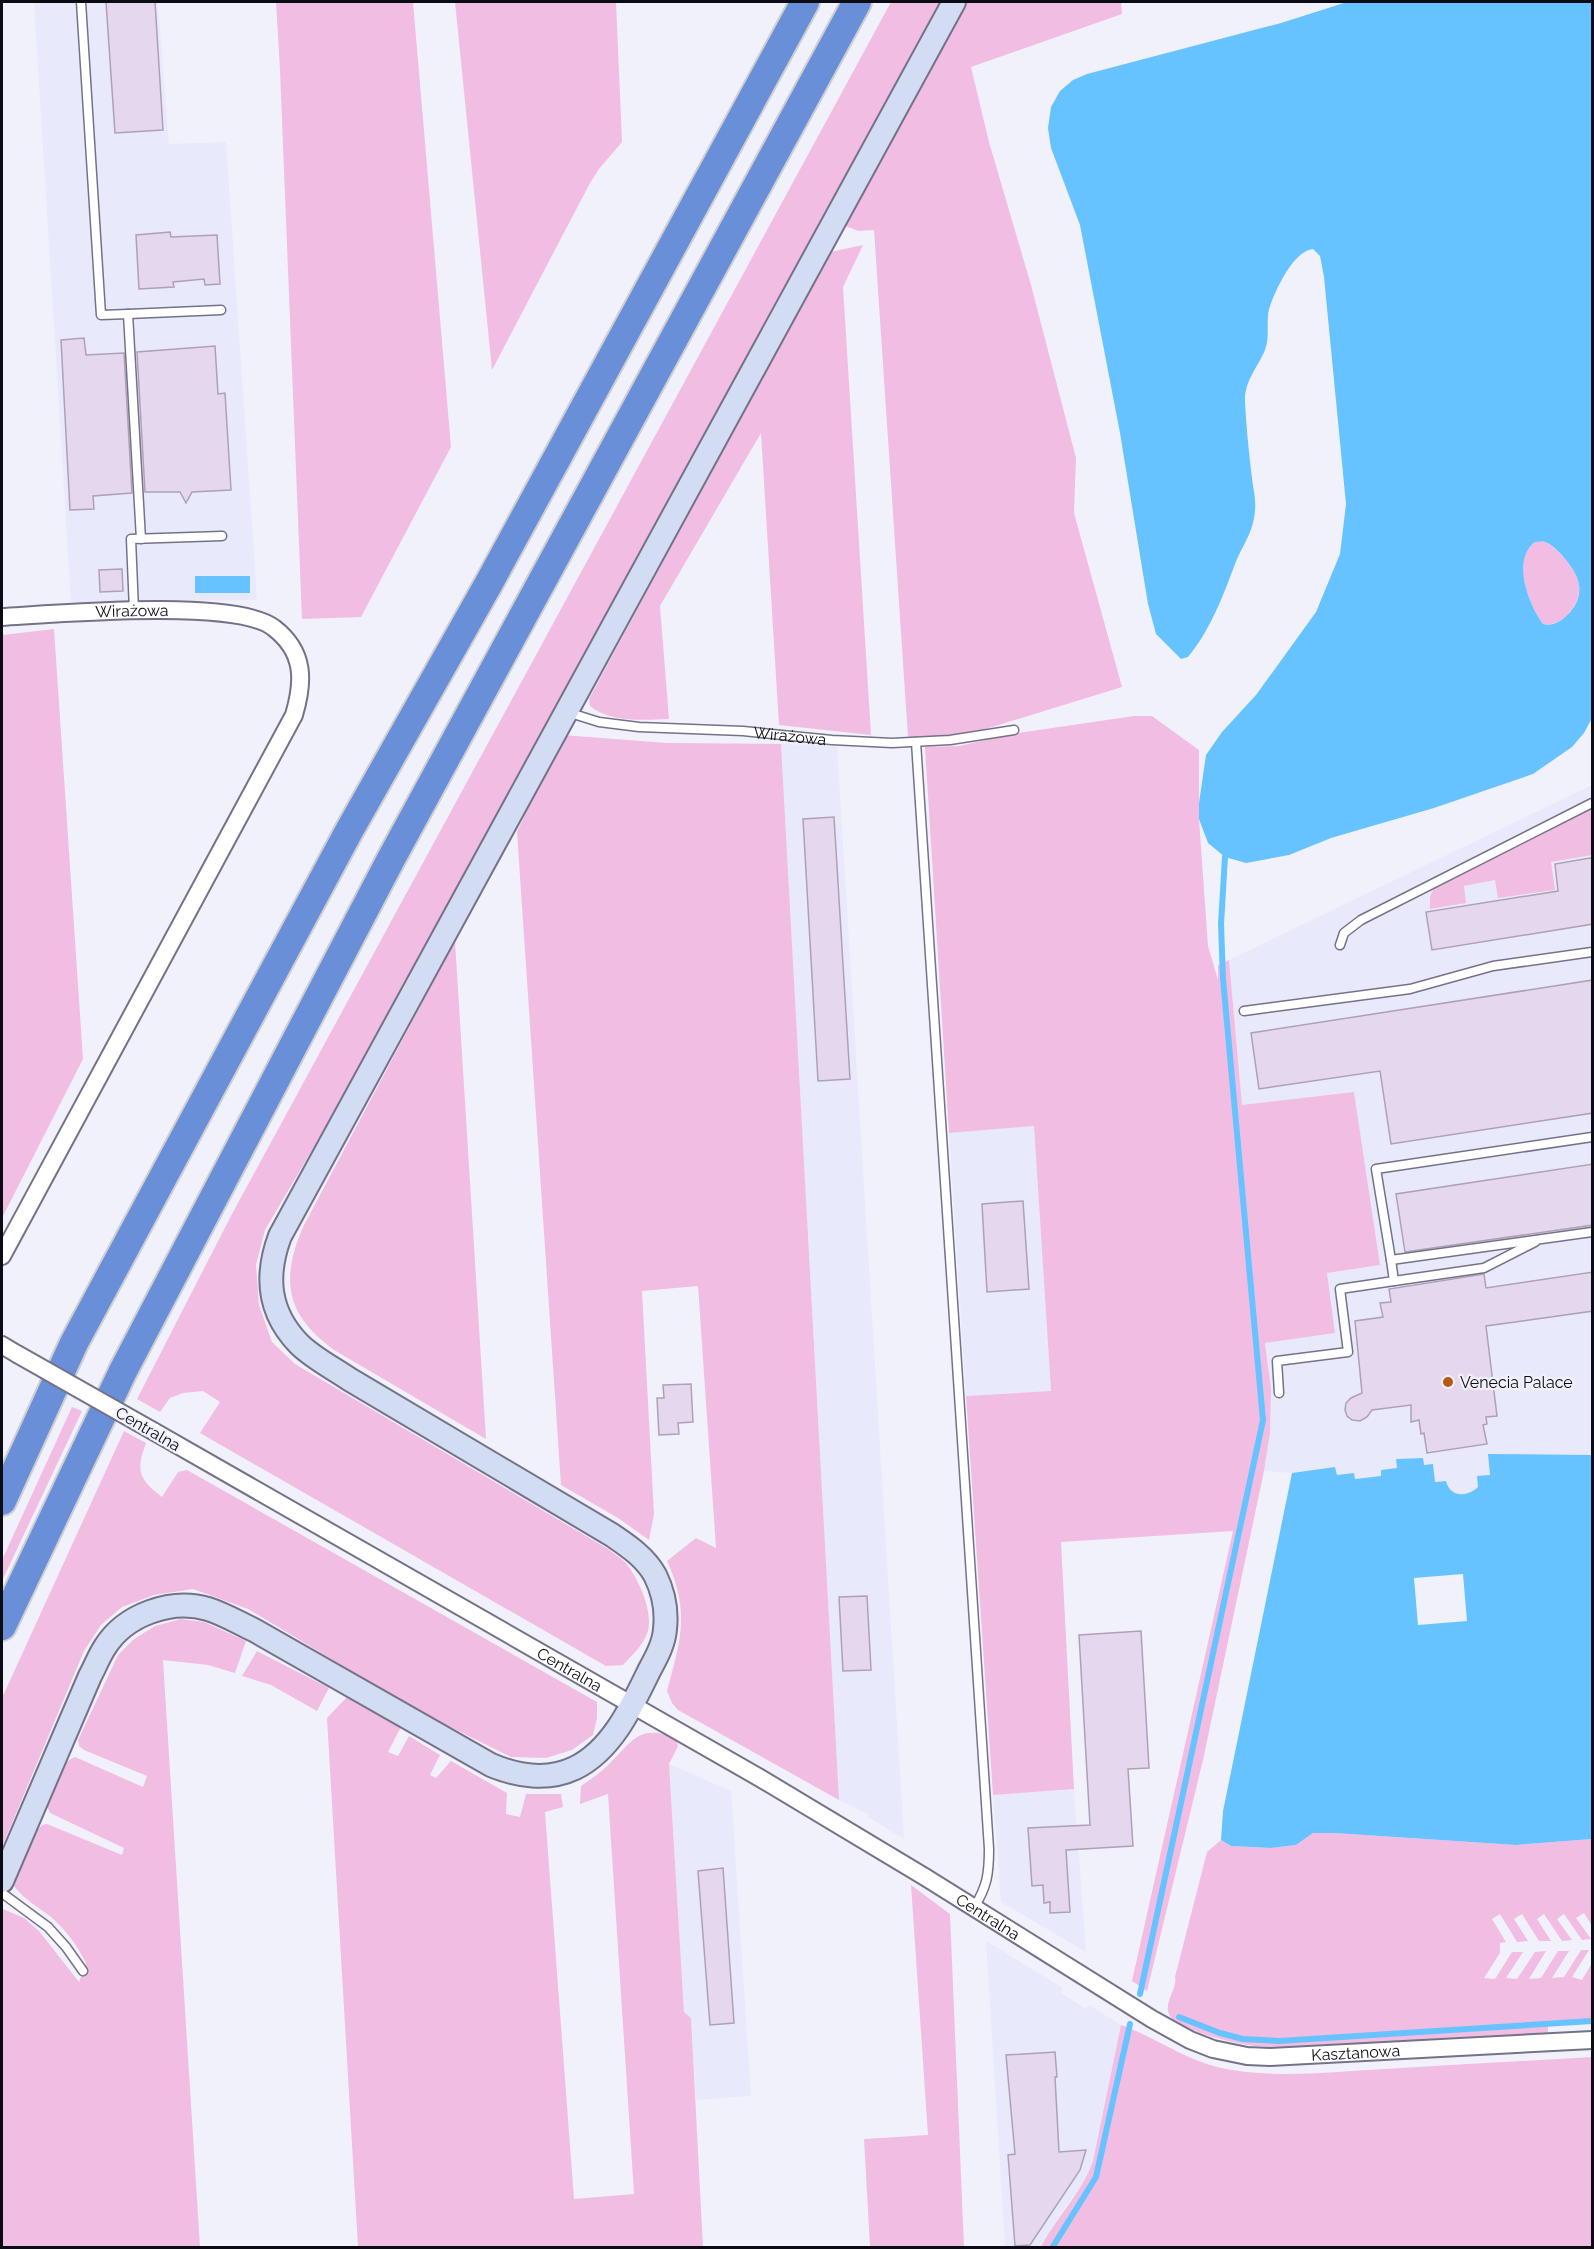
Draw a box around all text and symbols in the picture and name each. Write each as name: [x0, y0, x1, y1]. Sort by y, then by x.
street label: Wirażowa: [95, 601, 169, 621]
street label: Wirażowa: [753, 723, 827, 749]
place label: Venecia Palace: [1460, 1373, 1573, 1392]
marker: Venecia Palace: [1441, 1375, 1455, 1389]
street label: Centralna: [112, 1403, 184, 1455]
street label: Centralna: [534, 1643, 606, 1695]
street label: Centralna: [953, 1889, 1024, 1944]
street label: Kasztanowa: [1311, 2041, 1401, 2064]

